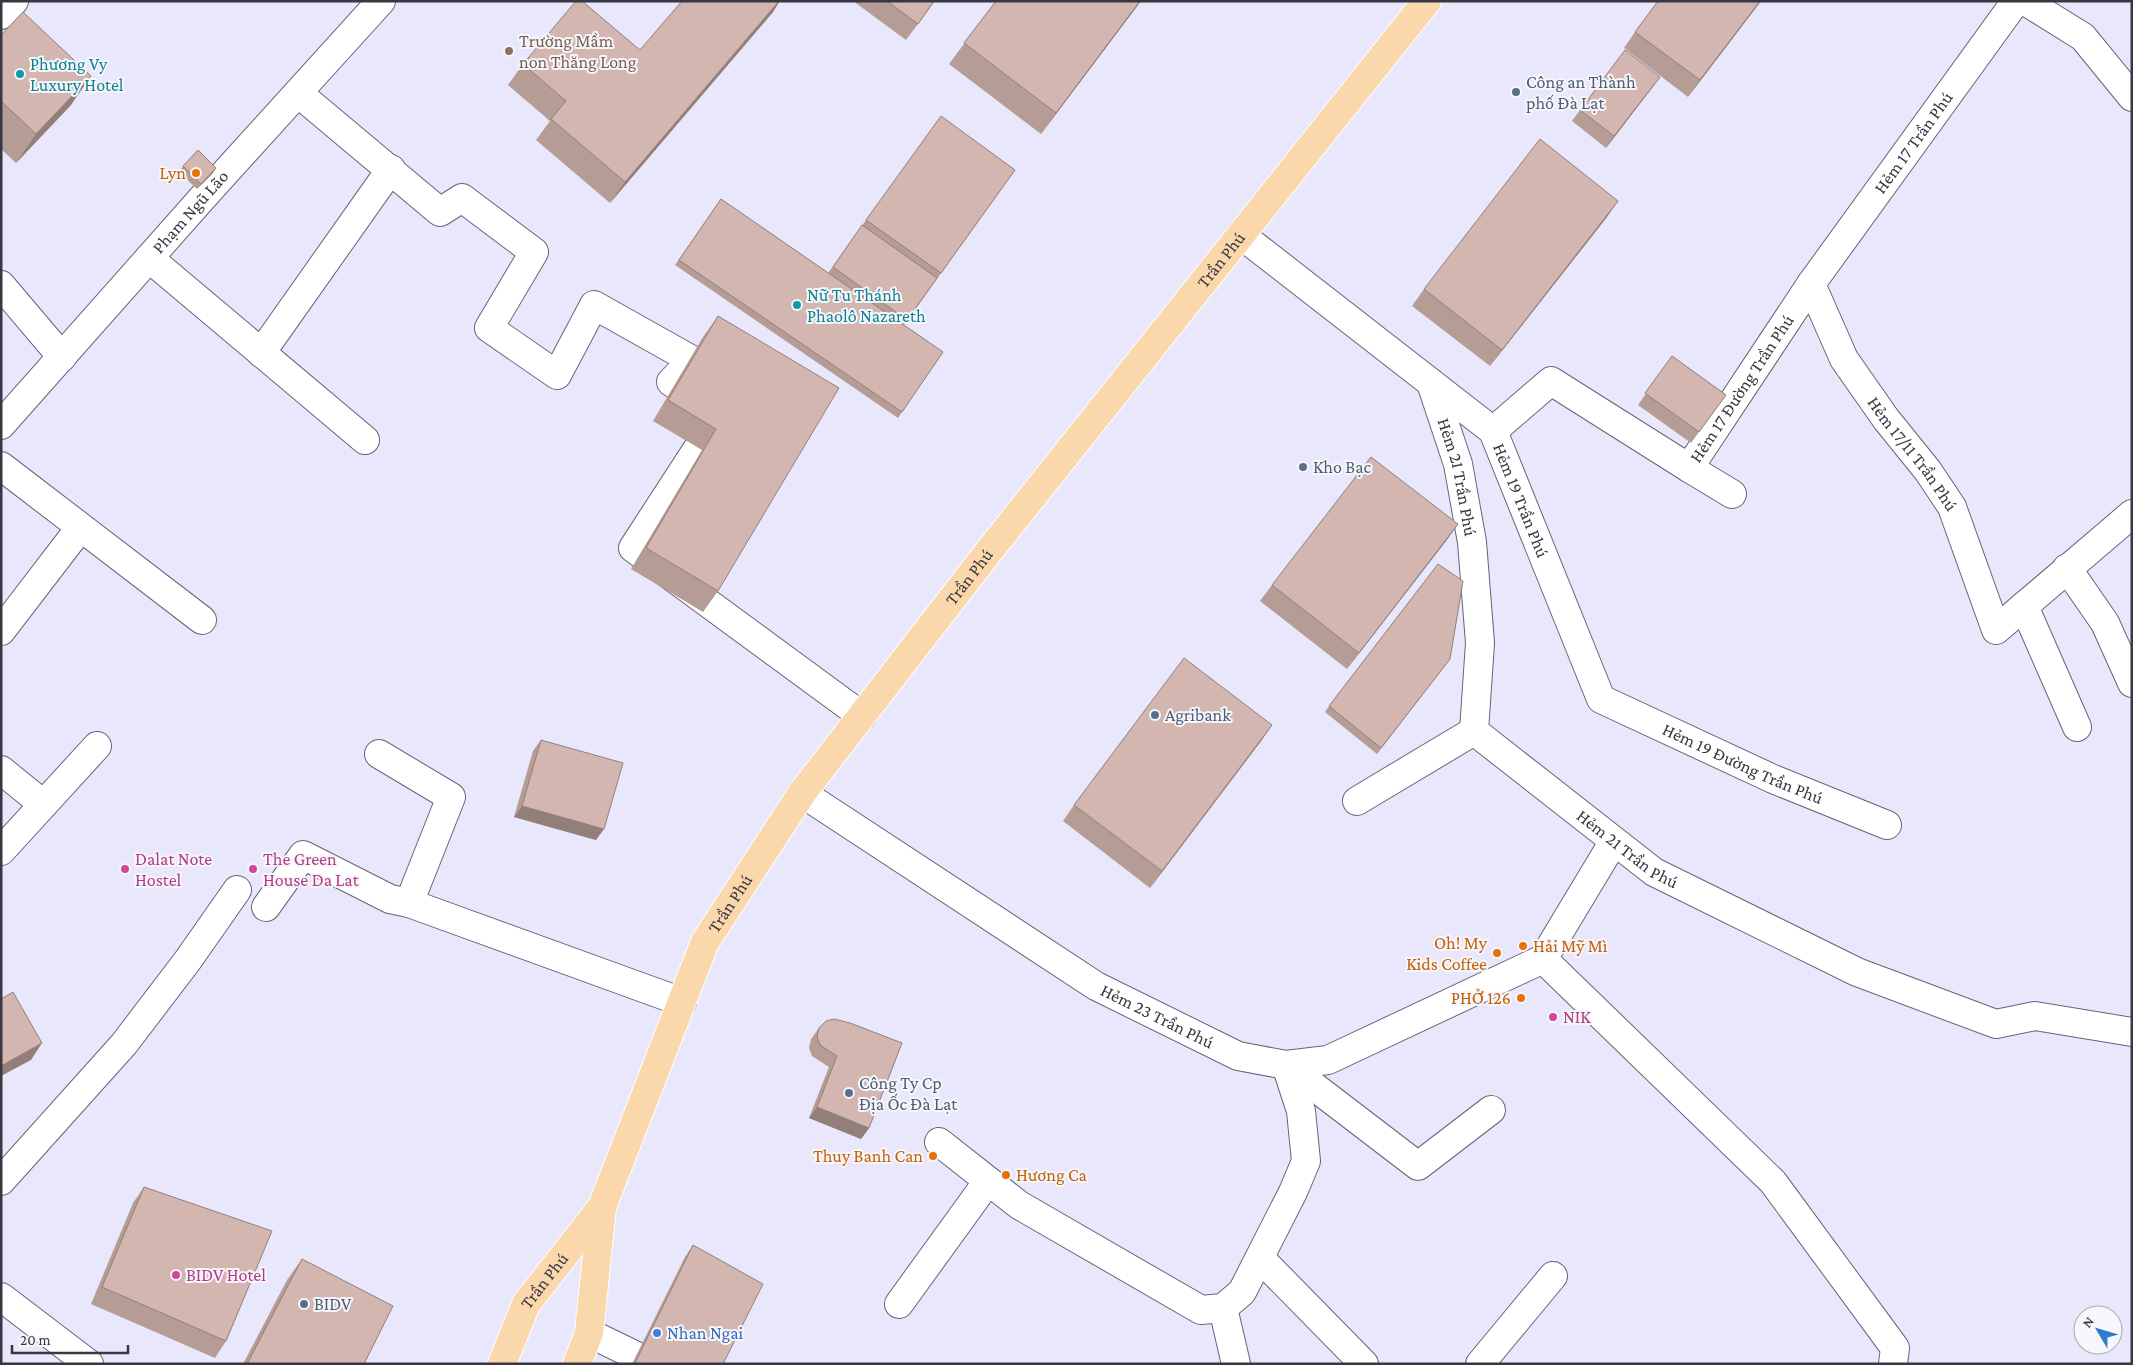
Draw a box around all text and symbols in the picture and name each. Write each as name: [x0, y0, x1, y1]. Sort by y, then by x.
place label: Trường Mầm non Thăng Long: [519, 31, 637, 72]
marker: Trường Mầm non Thăng Long: [503, 45, 515, 57]
place label: Phương Vy Luxury Hotel: [30, 54, 124, 95]
marker: Phương Vy Luxury Hotel: [14, 68, 26, 80]
place label: Công an Thành phố Đà Lạt: [1526, 72, 1636, 113]
marker: Công an Thành phố Đà Lạt: [1510, 86, 1522, 98]
street label: Hẻm 17 Trần Phú: [1870, 88, 1957, 197]
place label: Lyn: [159, 163, 186, 183]
street label: Phạm Ngũ Lão: [148, 166, 232, 257]
marker: Lyn: [190, 167, 202, 179]
street label: Trần Phú: [1193, 228, 1249, 292]
place label: Nữ Tu Thánh Phaolô Nazareth: [807, 285, 926, 326]
marker: Nữ Tu Thánh Phaolô Nazareth: [791, 299, 803, 311]
street label: Hẻm 17 Đường Trần Phú: [1686, 311, 1798, 466]
street label: Hẻm 17/11 Trần Phú: [1863, 393, 1962, 515]
street label: Hẻm 21 Trần Phú: [1433, 415, 1481, 538]
street label: Hẻm 19 Trần Phú: [1489, 440, 1553, 561]
place label: Kho Bạc: [1313, 457, 1371, 477]
marker: Kho Bạc: [1297, 461, 1309, 473]
street label: Trần Phú: [941, 545, 997, 609]
place label: Agribank: [1165, 705, 1231, 725]
marker: Agribank: [1149, 709, 1161, 721]
street label: Hẻm 19 Đường Trần Phú: [1659, 719, 1826, 808]
street label: Hẻm 21 Trần Phú: [1573, 805, 1682, 893]
place label: Dalat Note Hostel: [135, 849, 212, 890]
place label: The Green House Da Lat: [263, 849, 360, 890]
marker: Dalat Note Hostel: [119, 863, 131, 875]
marker: The Green House Da Lat: [247, 863, 259, 875]
street label: Trần Phú: [704, 870, 756, 937]
place label: Oh! My Kids Coffee: [1406, 933, 1488, 974]
place label: Hải Mỹ Mì: [1533, 936, 1608, 956]
marker: Hải Mỹ Mì: [1517, 940, 1529, 952]
marker: Oh! My Kids Coffee: [1491, 947, 1503, 959]
street label: Hẻm 23 Trần Phú: [1097, 980, 1218, 1053]
place label: PHỞ 126: [1451, 988, 1511, 1008]
marker: PHỞ 126: [1515, 992, 1527, 1004]
place label: NIK: [1563, 1007, 1591, 1027]
marker: NIK: [1547, 1011, 1559, 1023]
place label: Công Ty Cp Địa Ốc Đà Lạt: [859, 1073, 958, 1114]
marker: Công Ty Cp Địa Ốc Đà Lạt: [843, 1087, 855, 1099]
place label: Thuy Banh Can: [813, 1146, 923, 1166]
marker: Thuy Banh Can: [927, 1150, 939, 1162]
place label: Hương Ca: [1016, 1165, 1087, 1185]
marker: Hương Ca: [1000, 1169, 1012, 1181]
street label: Trần Phú: [516, 1249, 572, 1313]
place label: BIDV Hotel: [186, 1265, 266, 1285]
marker: BIDV Hotel: [170, 1269, 182, 1281]
place label: BIDV: [314, 1294, 352, 1314]
marker: BIDV: [298, 1298, 310, 1310]
north arrow: [2073, 1305, 2123, 1355]
text: N: [2079, 1313, 2097, 1331]
scale bar: [12, 1322, 129, 1354]
place label: Nhan Ngai: [667, 1323, 743, 1343]
marker: Nhan Ngai: [651, 1327, 663, 1339]
text: 20 m: [20, 1332, 51, 1348]

